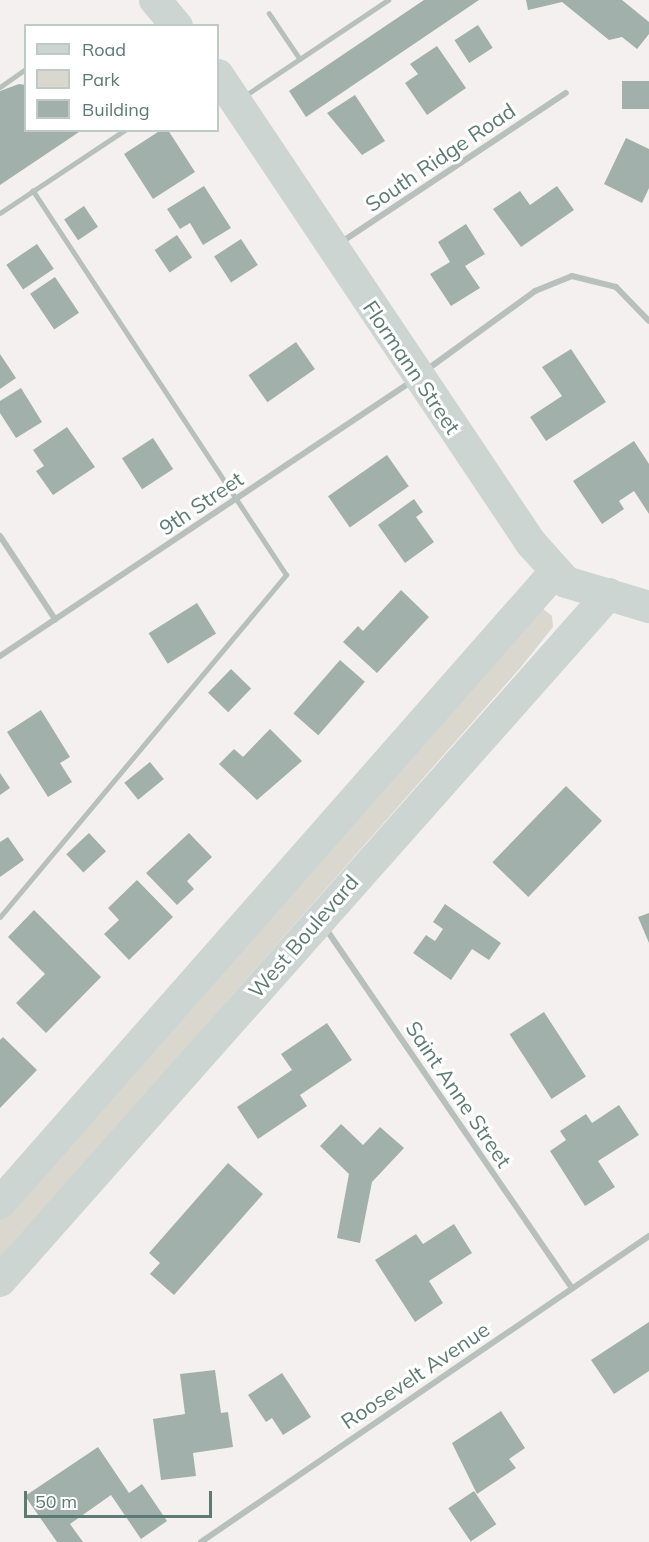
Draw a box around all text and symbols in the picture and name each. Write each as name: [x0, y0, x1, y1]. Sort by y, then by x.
legend: [24, 24, 219, 132]
text: Road: [82, 38, 126, 61]
text: Park: [82, 68, 120, 91]
street label: South Ridge Road: [360, 97, 520, 217]
text: Building: [82, 98, 150, 121]
street label: Flormann Street: [358, 295, 466, 439]
street label: 9th Street: [154, 466, 248, 540]
street label: West Boulevard: [243, 869, 363, 1003]
street label: Saint Anne Street: [401, 1016, 517, 1172]
street label: Roosevelt Avenue: [336, 1316, 494, 1434]
scale bar: [27, 1479, 214, 1517]
text: 50 m: [35, 1490, 77, 1513]

